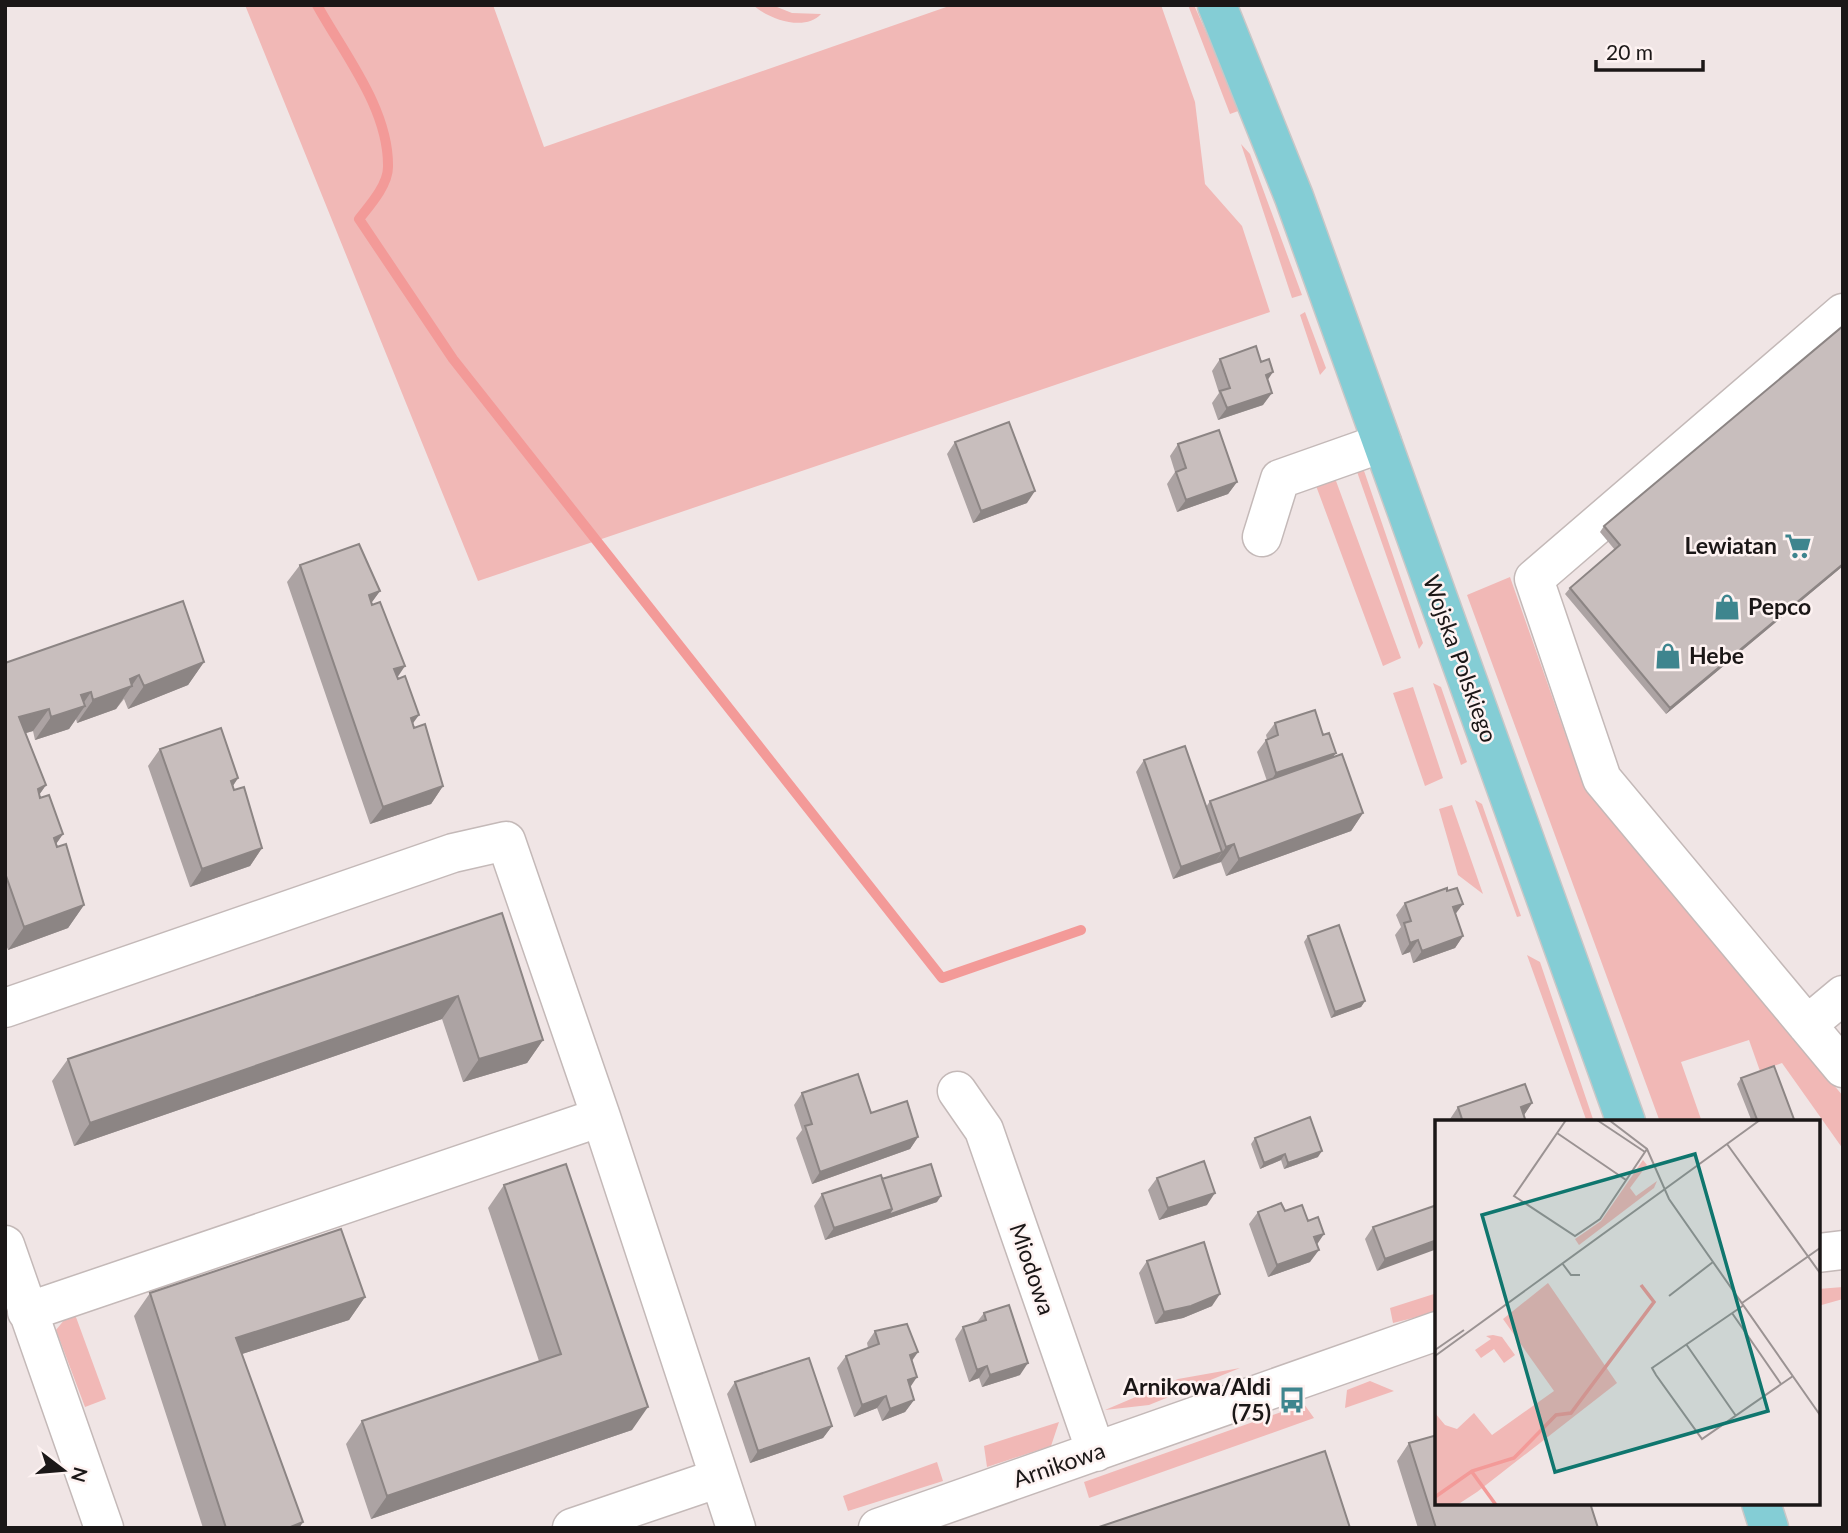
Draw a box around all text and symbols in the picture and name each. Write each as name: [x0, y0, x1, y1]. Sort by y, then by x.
scale bar: [1596, 28, 1703, 72]
text: 20 m: [1606, 39, 1653, 64]
place label: Lewiatan: [1685, 531, 1777, 559]
supermarket icon: Lewiatan: [1783, 531, 1813, 561]
street label: Wojska Polskiego: [1418, 571, 1504, 746]
shop icon: Pepco: [1712, 592, 1742, 622]
place label: Pepco: [1748, 592, 1811, 620]
shop icon: Hebe: [1653, 641, 1683, 671]
place label: Hebe: [1689, 641, 1744, 669]
inset map: [1435, 1120, 1820, 1505]
street label: Miodowa: [1004, 1219, 1062, 1318]
place label: Arnikowa/Aldi (75): [1122, 1372, 1271, 1426]
bus stop icon: Arnikowa/Aldi (75): [1277, 1385, 1307, 1415]
north arrow: [28, 1435, 98, 1505]
street label: Arnikowa: [1009, 1435, 1108, 1493]
text: N: [67, 1465, 93, 1485]

